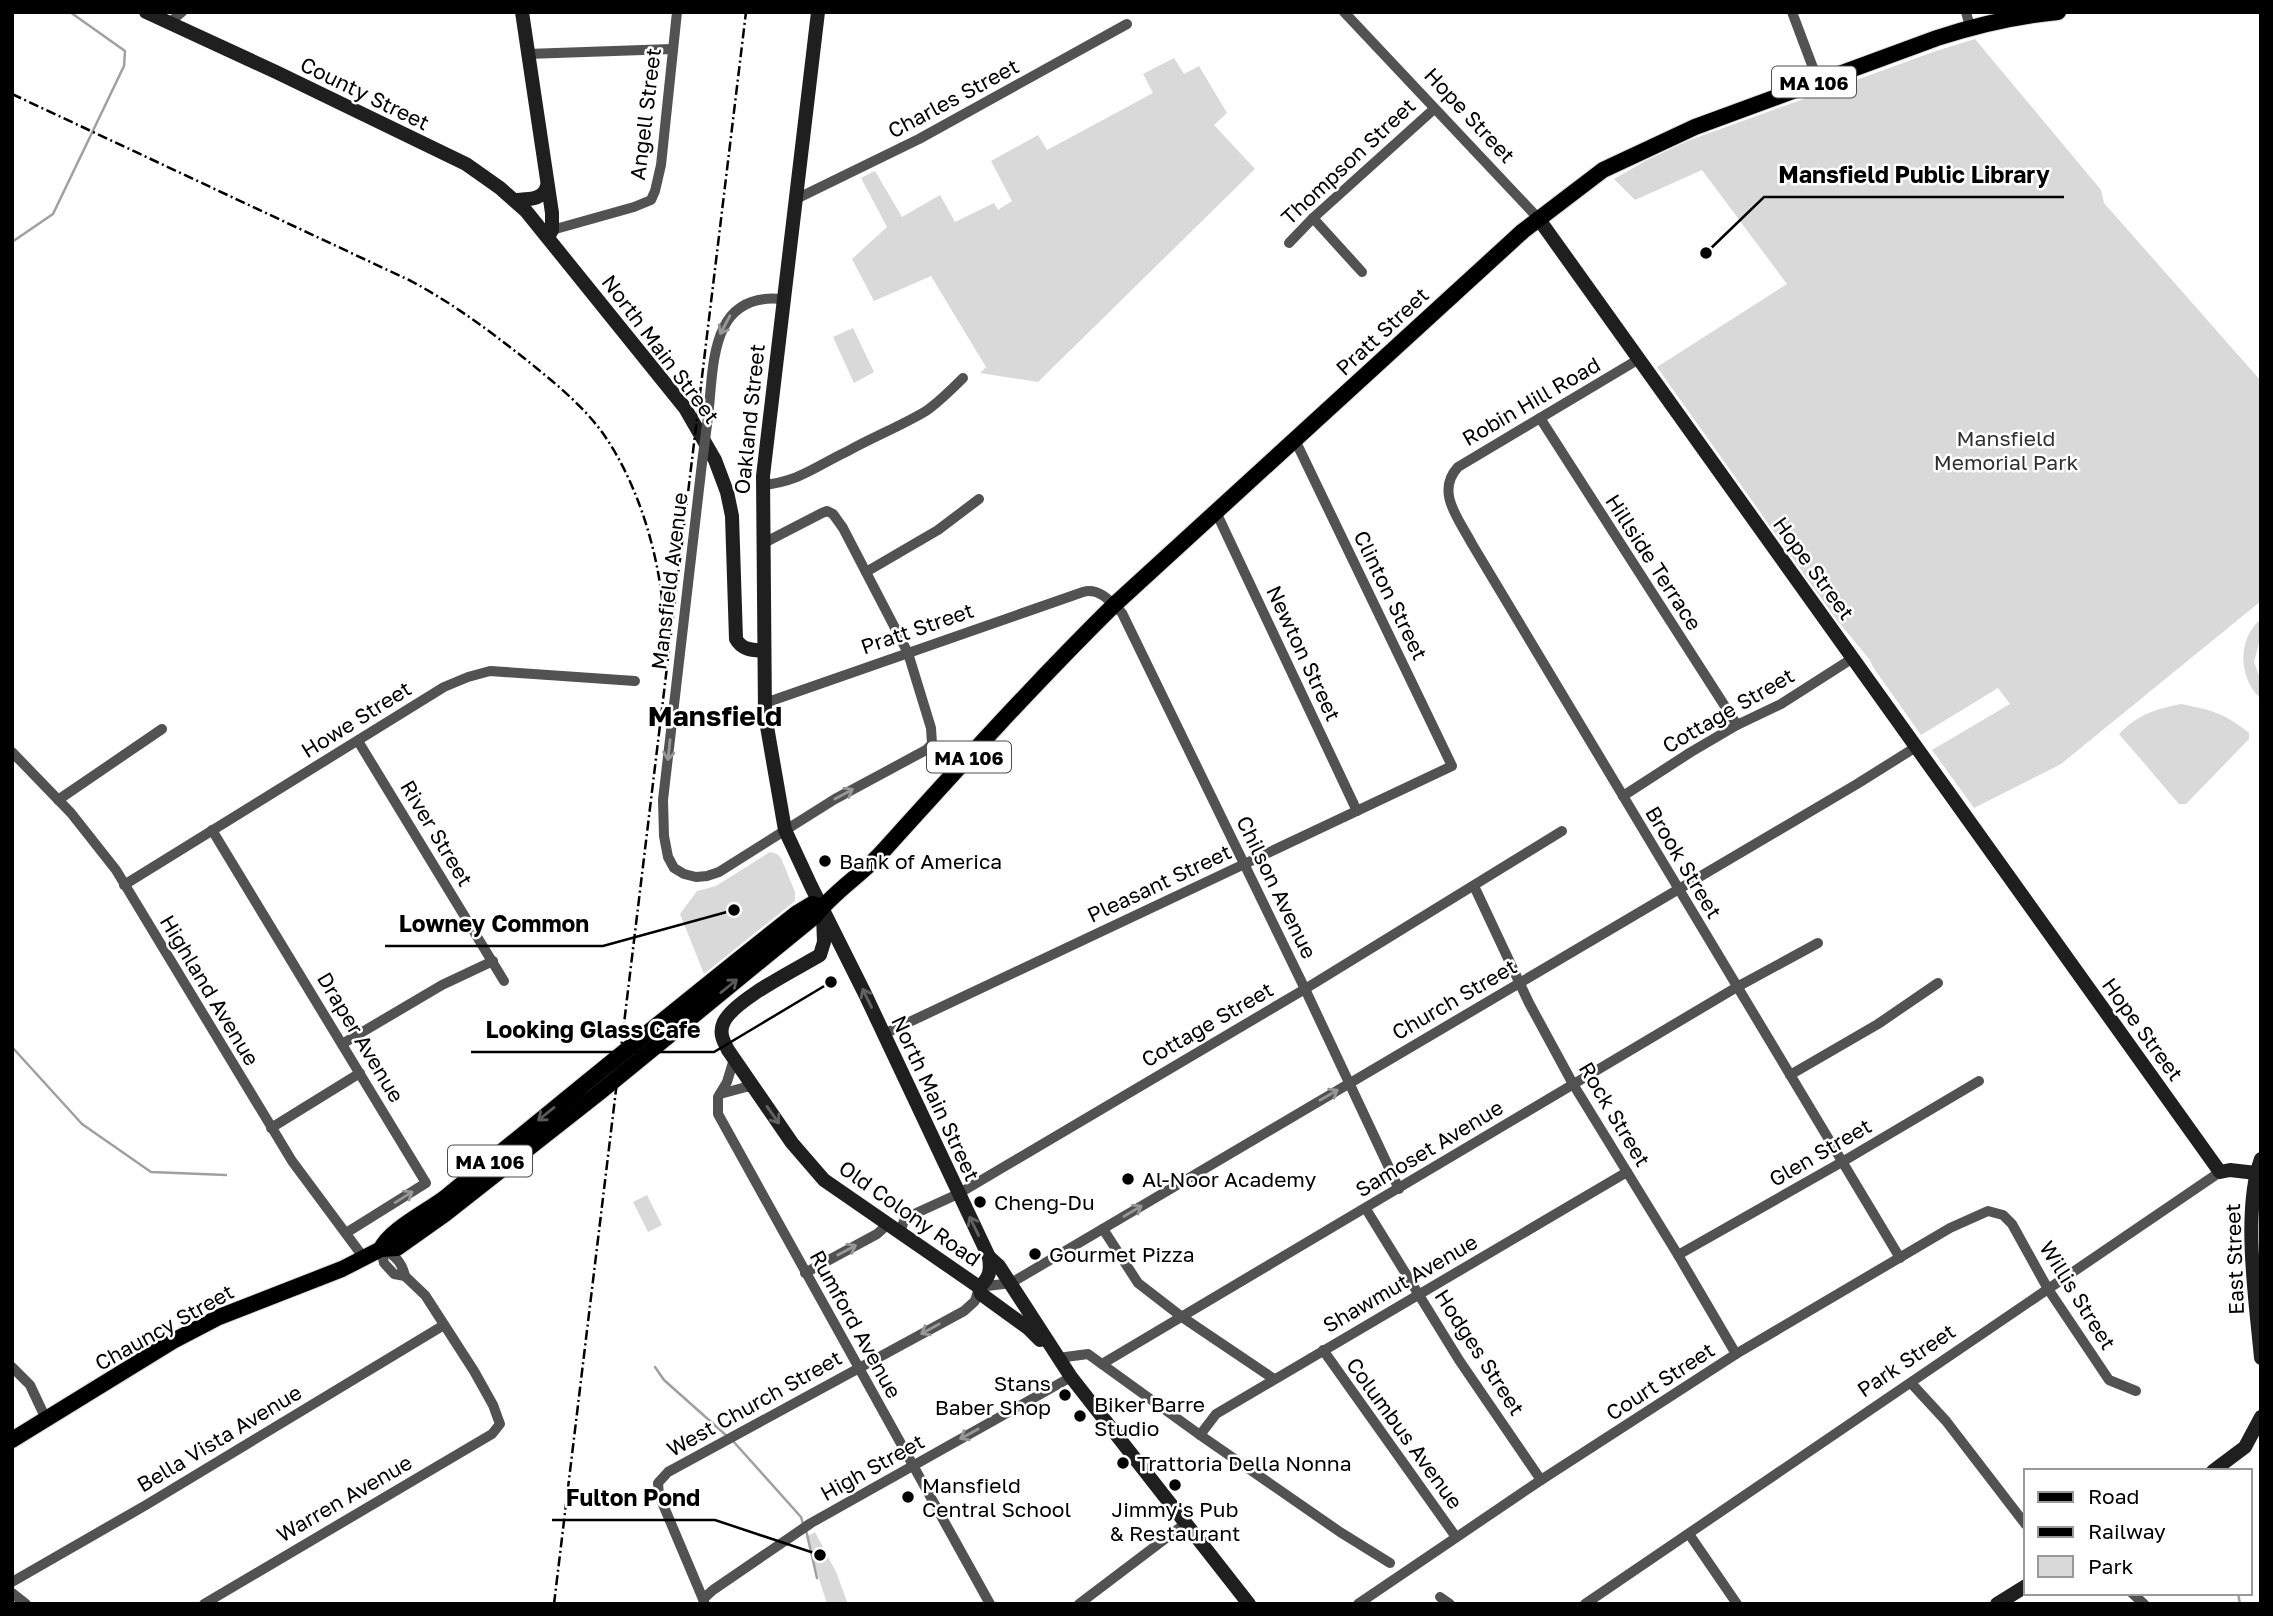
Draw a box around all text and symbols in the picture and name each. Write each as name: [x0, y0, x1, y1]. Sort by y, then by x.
street label: Angell Street: [624, 46, 666, 182]
street label: County Street: [296, 51, 434, 135]
street label: Charles Street: [883, 53, 1023, 143]
street label: Hope Street: [1419, 62, 1521, 168]
road number: MA 106: [1772, 66, 1856, 97]
street label: Thompson Street: [1275, 92, 1421, 230]
callout: Mansfield Public Library: [1764, 153, 2064, 197]
text: Mansfield Public Library: [1778, 160, 2050, 188]
street label: North Main Street: [597, 269, 725, 429]
street label: Pratt Street: [1330, 281, 1434, 381]
one-way arrow: [718, 315, 732, 335]
street label: Oakland Street: [728, 343, 770, 495]
street label: Robin Hill Road: [1457, 351, 1605, 451]
park label: Mansfield Memorial Park: [1934, 425, 2078, 475]
street label: Hillside Terrace: [1600, 489, 1708, 635]
street label: Mansfield Avenue: [645, 491, 693, 671]
street label: Hope Street: [1768, 511, 1860, 625]
street label: Clinton Street: [1348, 526, 1434, 664]
street label: Newton Street: [1261, 581, 1347, 725]
street label: Pratt Street: [857, 597, 977, 659]
street label: Cottage Street: [1657, 662, 1799, 758]
street label: Howe Street: [296, 675, 416, 763]
district label: Mansfield: [648, 699, 782, 732]
one-way arrow: [662, 738, 675, 761]
road number: MA 106: [927, 742, 1011, 772]
street label: River Street: [395, 775, 479, 891]
one-way arrow: [833, 787, 853, 801]
street label: Brook Street: [1640, 801, 1728, 923]
street label: Chilson Avenue: [1231, 811, 1323, 963]
street label: Pleasant Street: [1083, 838, 1235, 928]
place label: Bank of America: [839, 848, 1002, 874]
marker: Bank of America: [817, 853, 833, 869]
callout: Lowney Common: [385, 902, 603, 946]
text: Lowney Common: [399, 909, 589, 937]
street label: Highland Avenue: [155, 910, 265, 1070]
street label: Church Street: [1387, 953, 1521, 1045]
street label: Draper Avenue: [312, 967, 410, 1107]
street label: Hope Street: [2097, 972, 2189, 1086]
street label: Cottage Street: [1136, 976, 1278, 1072]
one-way arrow: [720, 979, 738, 994]
one-way arrow: [859, 988, 873, 1009]
callout: Looking Glass Cafe: [471, 1008, 714, 1052]
street label: North Main Street: [886, 1011, 986, 1185]
text: Looking Glass Cafe: [485, 1015, 701, 1043]
street label: Rock Street: [1574, 1057, 1656, 1171]
one-way arrow: [1318, 1087, 1338, 1101]
street label: Samoset Avenue: [1350, 1094, 1508, 1202]
one-way arrow: [766, 1105, 780, 1124]
one-way arrow: [538, 1106, 556, 1122]
street label: Glen Street: [1764, 1112, 1876, 1192]
road number: MA 106: [448, 1146, 532, 1176]
street label: Old Colony Road: [834, 1154, 986, 1272]
place label: Al-Noor Academy: [1142, 1166, 1317, 1192]
marker: Al-Noor Academy: [1120, 1171, 1136, 1187]
place label: Cheng-Du: [994, 1189, 1095, 1215]
one-way arrow: [393, 1190, 413, 1204]
marker: Cheng-Du: [972, 1194, 988, 1210]
street label: East Street: [2219, 1203, 2249, 1315]
one-way arrow: [1123, 1204, 1143, 1218]
one-way arrow: [967, 1216, 981, 1237]
street label: Shawmut Avenue: [1318, 1228, 1482, 1338]
street label: Willis Street: [2034, 1236, 2122, 1354]
place label: Gourmet Pizza: [1049, 1241, 1195, 1267]
one-way arrow: [837, 1243, 857, 1257]
street label: Rumford Avenue: [805, 1245, 907, 1403]
marker: Gourmet Pizza: [1027, 1246, 1043, 1262]
street label: Chauncy Street: [90, 1278, 238, 1376]
street label: Hodges Street: [1430, 1284, 1530, 1420]
street label: Park Street: [1852, 1318, 1960, 1402]
one-way arrow: [920, 1323, 941, 1336]
street label: Court Street: [1601, 1336, 1719, 1426]
street label: West Church Street: [662, 1344, 846, 1462]
street label: Columbus Avenue: [1341, 1352, 1469, 1514]
place label: Stans Baber Shop: [935, 1370, 1051, 1420]
street label: Bella Vista Avenue: [132, 1379, 306, 1497]
marker: Stans Baber Shop: [1057, 1387, 1073, 1403]
place label: Biker Barre Studio: [1094, 1391, 1205, 1441]
marker: Biker Barre Studio: [1072, 1408, 1088, 1424]
street label: High Street: [815, 1428, 929, 1506]
one-way arrow: [959, 1428, 980, 1441]
street label: Warren Avenue: [272, 1449, 416, 1547]
place label: Trattoria Della Nonna: [1137, 1450, 1352, 1476]
marker: Trattoria Della Nonna: [1115, 1455, 1131, 1471]
legend: [2024, 1469, 2252, 1595]
place label: Mansfield Central School: [922, 1472, 1071, 1522]
callout: Fulton Pond: [552, 1476, 715, 1520]
marker: Jimmy's Pub & Restaurant: [1167, 1477, 1183, 1493]
text: Fulton Pond: [566, 1483, 700, 1511]
text: Road: [2088, 1483, 2139, 1509]
marker: Mansfield Central School: [900, 1489, 916, 1505]
place label: Jimmy's Pub & Restaurant: [1110, 1496, 1240, 1546]
text: Railway: [2088, 1518, 2166, 1544]
text: Park: [2088, 1553, 2134, 1579]

